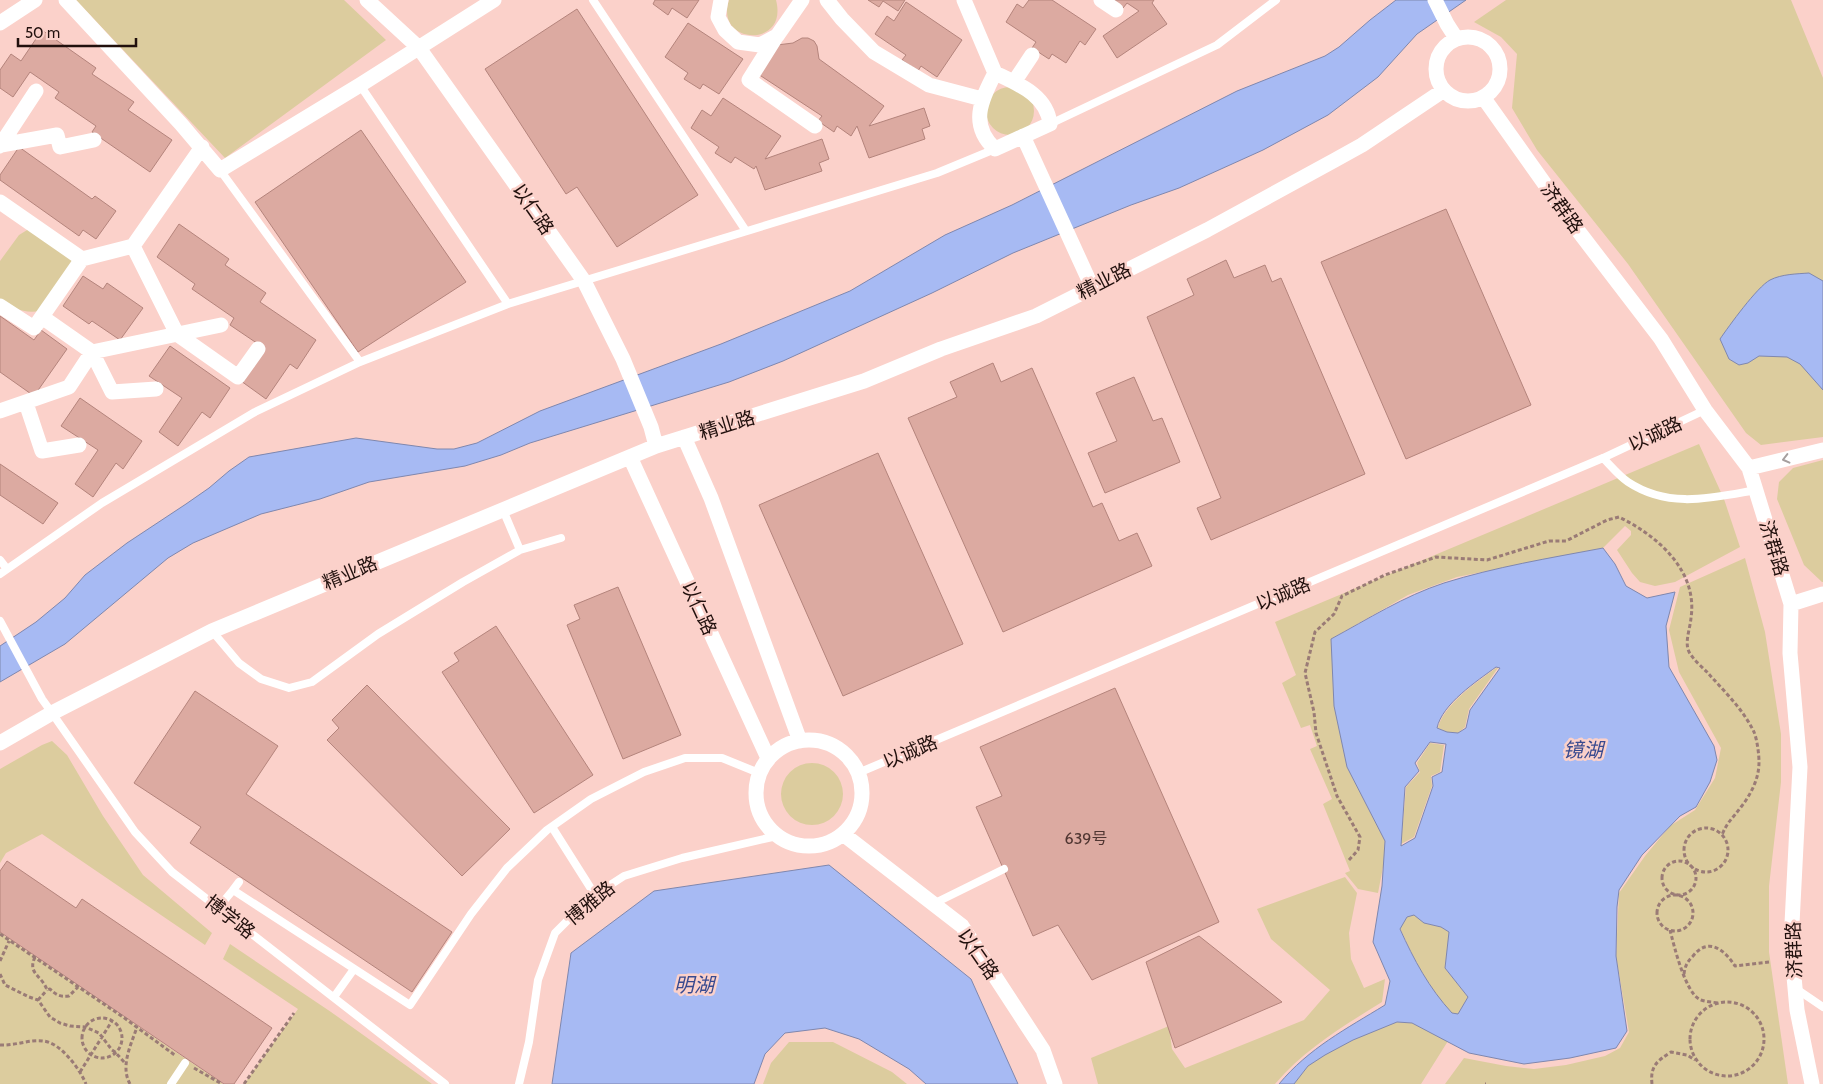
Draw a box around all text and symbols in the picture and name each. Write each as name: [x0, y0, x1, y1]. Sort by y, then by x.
scale bar: [18, 15, 135, 47]
text: 50 m: [25, 24, 60, 42]
street label: 济群路: [1536, 178, 1588, 238]
street label: 以仁路: [507, 179, 559, 239]
street label: 精业路: [1073, 258, 1135, 304]
street label: 精业路: [696, 406, 758, 444]
street label: 以诚路: [1624, 412, 1686, 456]
one-way arrow: [1782, 453, 1791, 464]
street label: 济群路: [1755, 517, 1793, 579]
street label: 精业路: [319, 551, 381, 595]
street label: 以诚路: [1252, 572, 1314, 616]
street label: 以仁路: [677, 577, 721, 639]
street label: 以诚路: [879, 730, 941, 774]
water label: 镜湖: [1563, 738, 1606, 762]
house number: 639号: [1065, 829, 1107, 848]
street label: 博雅路: [561, 876, 619, 930]
street label: 博学路: [200, 890, 260, 944]
street label: 济群路: [1782, 921, 1806, 979]
street label: 以仁路: [952, 924, 1004, 984]
water label: 明湖: [674, 973, 717, 997]

